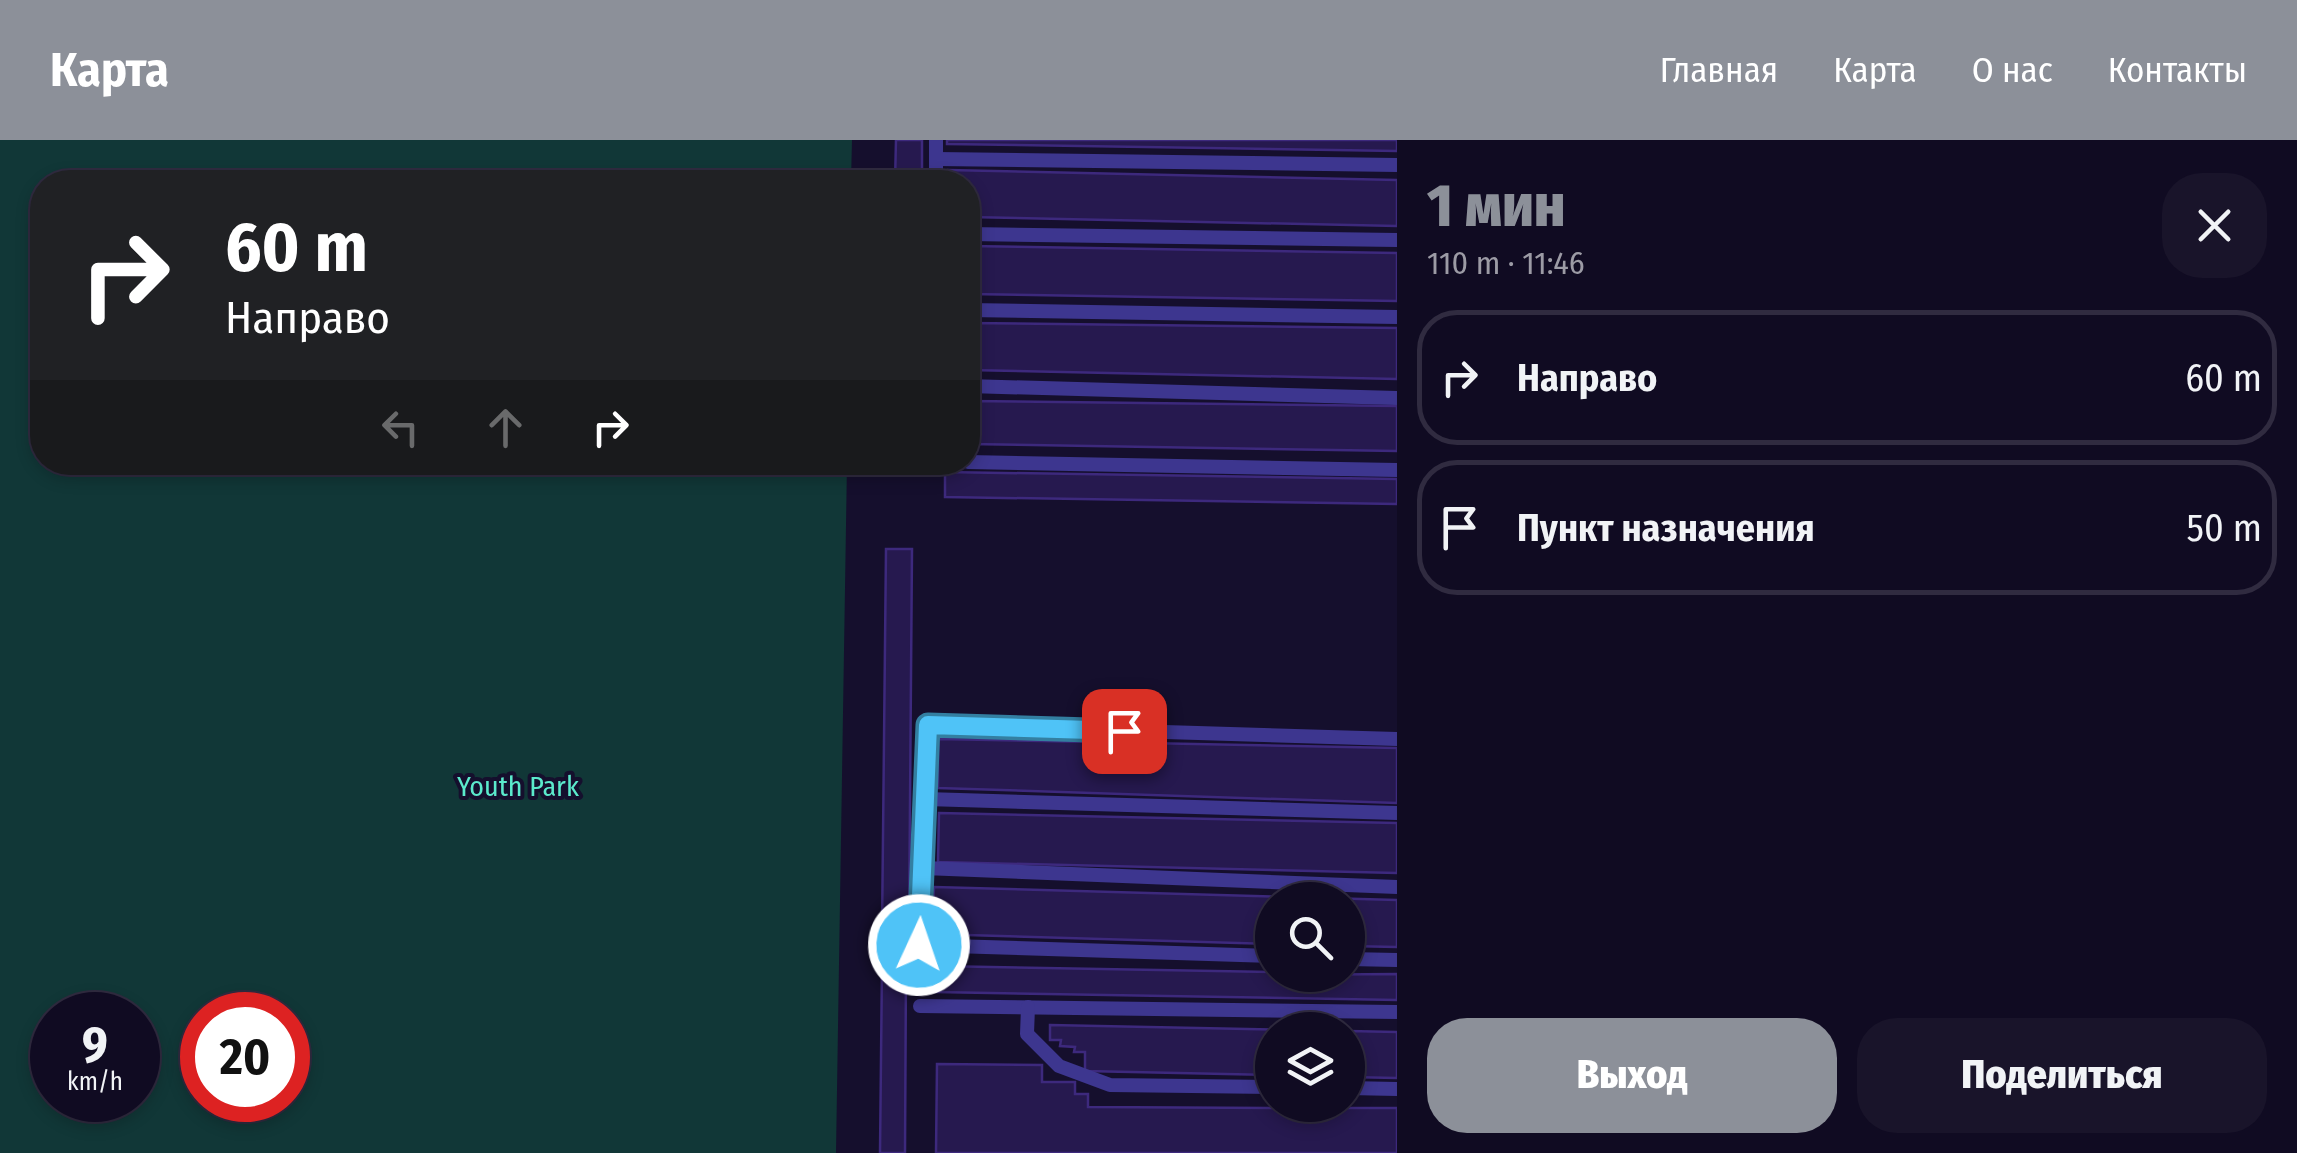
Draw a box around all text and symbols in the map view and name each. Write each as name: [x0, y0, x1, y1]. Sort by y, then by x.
text: Карта: [50, 41, 169, 99]
text: Главная: [1660, 49, 1778, 91]
text: Карта: [1833, 49, 1917, 91]
text: О нас: [1972, 49, 2053, 91]
text: Контакты: [2108, 49, 2247, 91]
text: 1 мин: [1427, 170, 1566, 242]
button: close: [2162, 173, 2267, 278]
text: 60 m: [225, 206, 368, 290]
icon: right: [60, 210, 190, 340]
text: 110 m · 11:46: [1427, 244, 1585, 282]
text: Направо: [225, 291, 390, 345]
icon: right: [1432, 350, 1487, 405]
text: Направо: [1517, 355, 1657, 401]
text: 60 m: [2185, 355, 2262, 401]
icon: left: [373, 400, 428, 455]
icon: ahead: [478, 400, 533, 455]
icon: right: [583, 400, 638, 455]
icon: arrive: [1432, 500, 1487, 555]
text: Пункт назначения: [1517, 505, 1815, 551]
text: 50 m: [2187, 505, 2262, 551]
pin: [1082, 689, 1167, 774]
icon: arrive: [1097, 704, 1152, 759]
park label: Youth Park: [457, 770, 580, 803]
map controls: [1255, 882, 1365, 1122]
button: search: [1255, 882, 1365, 992]
position arrow: [867, 893, 971, 997]
speed limit sign: 20: [180, 992, 310, 1122]
button: layers: [1255, 1012, 1365, 1122]
text: 9: [82, 1015, 108, 1075]
button: Выход: [1427, 1018, 1837, 1133]
button: Поделиться: [1857, 1018, 2267, 1133]
text: km/h: [67, 1067, 123, 1097]

